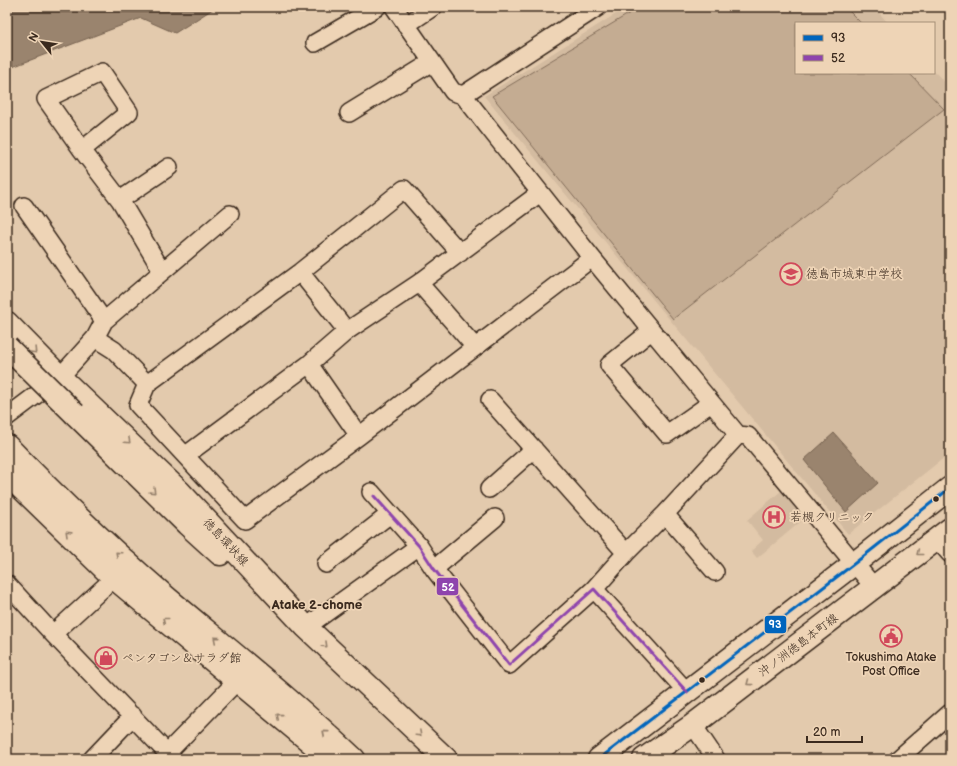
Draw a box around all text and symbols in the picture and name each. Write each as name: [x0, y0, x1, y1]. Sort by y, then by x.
north arrow: [22, 22, 62, 62]
legend: [795, 22, 935, 74]
text: N: [26, 30, 41, 44]
text: 93: [831, 31, 845, 46]
text: 52: [831, 51, 845, 66]
school or university icon: 徳島市城東中学校: [778, 261, 804, 287]
place label: 徳島市城東中学校: [806, 267, 902, 282]
one-way arrow: [29, 346, 37, 354]
one-way arrow: [123, 436, 130, 443]
one-way arrow: [148, 486, 156, 494]
unlabelled marker: [931, 494, 941, 504]
hospital icon: 若槻クリニック: [761, 504, 787, 530]
place label: 若槻クリニック: [790, 510, 874, 525]
street label: 徳島環状線: [200, 515, 252, 569]
one-way arrow: [65, 530, 73, 538]
one-way arrow: [917, 548, 924, 555]
one-way arrow: [115, 552, 123, 559]
line badge: 52: [436, 577, 459, 596]
text: 52: [442, 581, 455, 594]
district label: Atake 2-chome: [271, 597, 363, 613]
street label: 沖ノ洲徳島本町線: [755, 611, 841, 680]
line badge: 93: [764, 615, 787, 634]
one-way arrow: [162, 617, 169, 624]
text: 93: [769, 618, 782, 631]
public building icon: Tokushima Atake Post Office: [878, 623, 904, 649]
one-way arrow: [214, 637, 221, 644]
one-way arrow: [320, 640, 328, 648]
shop icon: ペンタゴン＆サラダ館: [93, 645, 119, 671]
place label: Tokushima Atake Post Office: [846, 650, 936, 679]
place label: ペンタゴン＆サラダ館: [122, 651, 242, 666]
unlabelled marker: [697, 675, 707, 685]
one-way arrow: [747, 678, 754, 685]
one-way arrow: [277, 714, 284, 721]
scale bar: [807, 718, 862, 744]
text: 20 m: [813, 725, 840, 740]
one-way arrow: [323, 730, 330, 737]
one-way arrow: [415, 730, 422, 737]

